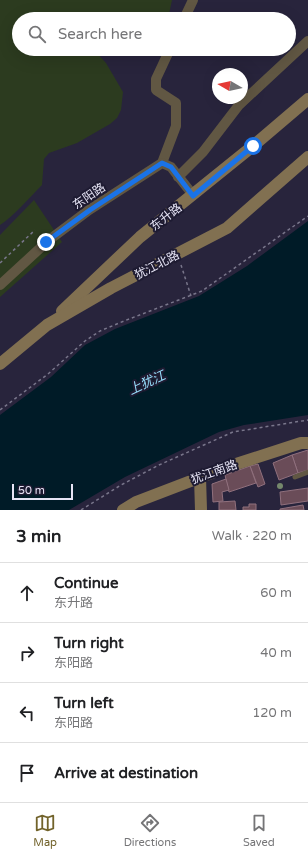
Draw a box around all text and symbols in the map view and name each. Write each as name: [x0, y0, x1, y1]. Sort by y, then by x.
search box: [12, 12, 296, 56]
icon: search: [26, 23, 48, 45]
text: Search here: [58, 25, 142, 43]
north arrow: [212, 68, 248, 104]
route start: [244, 137, 262, 155]
street label: 东阳路: [70, 180, 108, 212]
street label: 东升路: [148, 200, 184, 234]
route end: [37, 233, 55, 251]
street label: 犹江北路: [132, 248, 182, 282]
water label: 上犹江: [126, 367, 170, 398]
street label: 犹江南路: [189, 457, 239, 487]
scale bar: [12, 482, 73, 501]
text: 50 m: [18, 484, 45, 497]
text: 3 min: [16, 526, 61, 547]
text: Walk · 220 m: [212, 528, 292, 544]
text: Continue: [54, 574, 118, 592]
icon: ahead: [16, 582, 38, 604]
text: 60 m: [260, 585, 292, 601]
text: 东升路: [54, 595, 93, 611]
text: Turn right: [54, 634, 124, 652]
icon: right: [16, 642, 38, 664]
text: 40 m: [260, 645, 292, 661]
text: 东阳路: [54, 655, 93, 671]
text: Turn left: [54, 694, 114, 712]
icon: left: [16, 702, 38, 724]
text: 120 m: [252, 705, 292, 721]
text: 东阳路: [54, 715, 93, 731]
icon: arrive: [16, 762, 38, 784]
text: Arrive at destination: [54, 764, 198, 782]
tab: Map: [33, 812, 57, 849]
tab: Directions: [124, 812, 176, 849]
tab: Saved: [243, 812, 275, 849]

